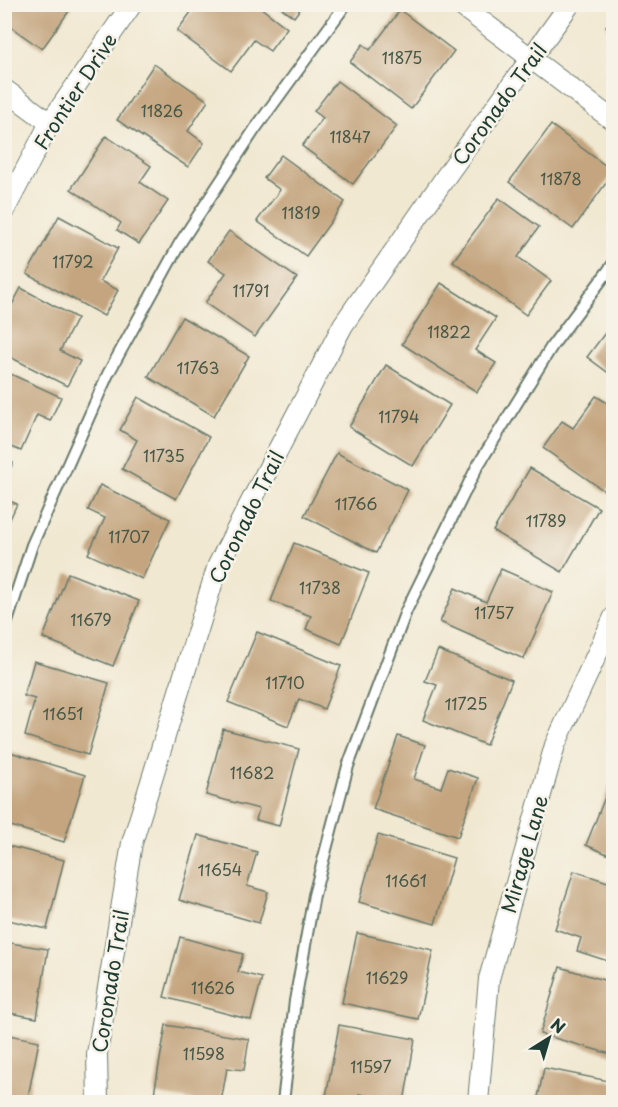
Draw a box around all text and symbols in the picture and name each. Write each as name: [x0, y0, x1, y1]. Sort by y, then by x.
street label: Frontier Drive: [26, 27, 124, 155]
street label: Coronado Trail: [444, 37, 554, 171]
house number: 11875: [382, 45, 422, 69]
house number: 11826: [141, 98, 183, 122]
house number: 11847: [329, 124, 371, 148]
house number: 11878: [540, 166, 582, 190]
house number: 11819: [281, 200, 321, 224]
house number: 11792: [52, 249, 94, 273]
house number: 11791: [233, 278, 269, 302]
house number: 11822: [427, 319, 471, 343]
house number: 11763: [177, 355, 219, 379]
house number: 11794: [378, 404, 420, 428]
house number: 11735: [143, 443, 185, 467]
street label: Coronado Trail: [201, 445, 291, 589]
house number: 11766: [335, 491, 378, 515]
house number: 11789: [526, 508, 566, 532]
house number: 11707: [108, 524, 150, 548]
house number: 11738: [299, 575, 341, 599]
house number: 11757: [474, 600, 514, 624]
house number: 11679: [70, 607, 112, 631]
house number: 11710: [265, 670, 305, 694]
house number: 11725: [444, 691, 488, 715]
house number: 11651: [42, 701, 84, 725]
house number: 11682: [230, 760, 274, 784]
street label: Mirage Lane: [493, 791, 555, 917]
house number: 11654: [198, 857, 242, 881]
house number: 11661: [385, 868, 427, 892]
street label: Coronado Trail: [84, 907, 136, 1055]
house number: 11629: [366, 965, 408, 989]
house number: 11626: [191, 975, 235, 999]
north arrow: [519, 1008, 579, 1068]
text: N: [546, 1012, 571, 1039]
house number: 11598: [183, 1041, 225, 1065]
house number: 11597: [350, 1054, 392, 1078]

